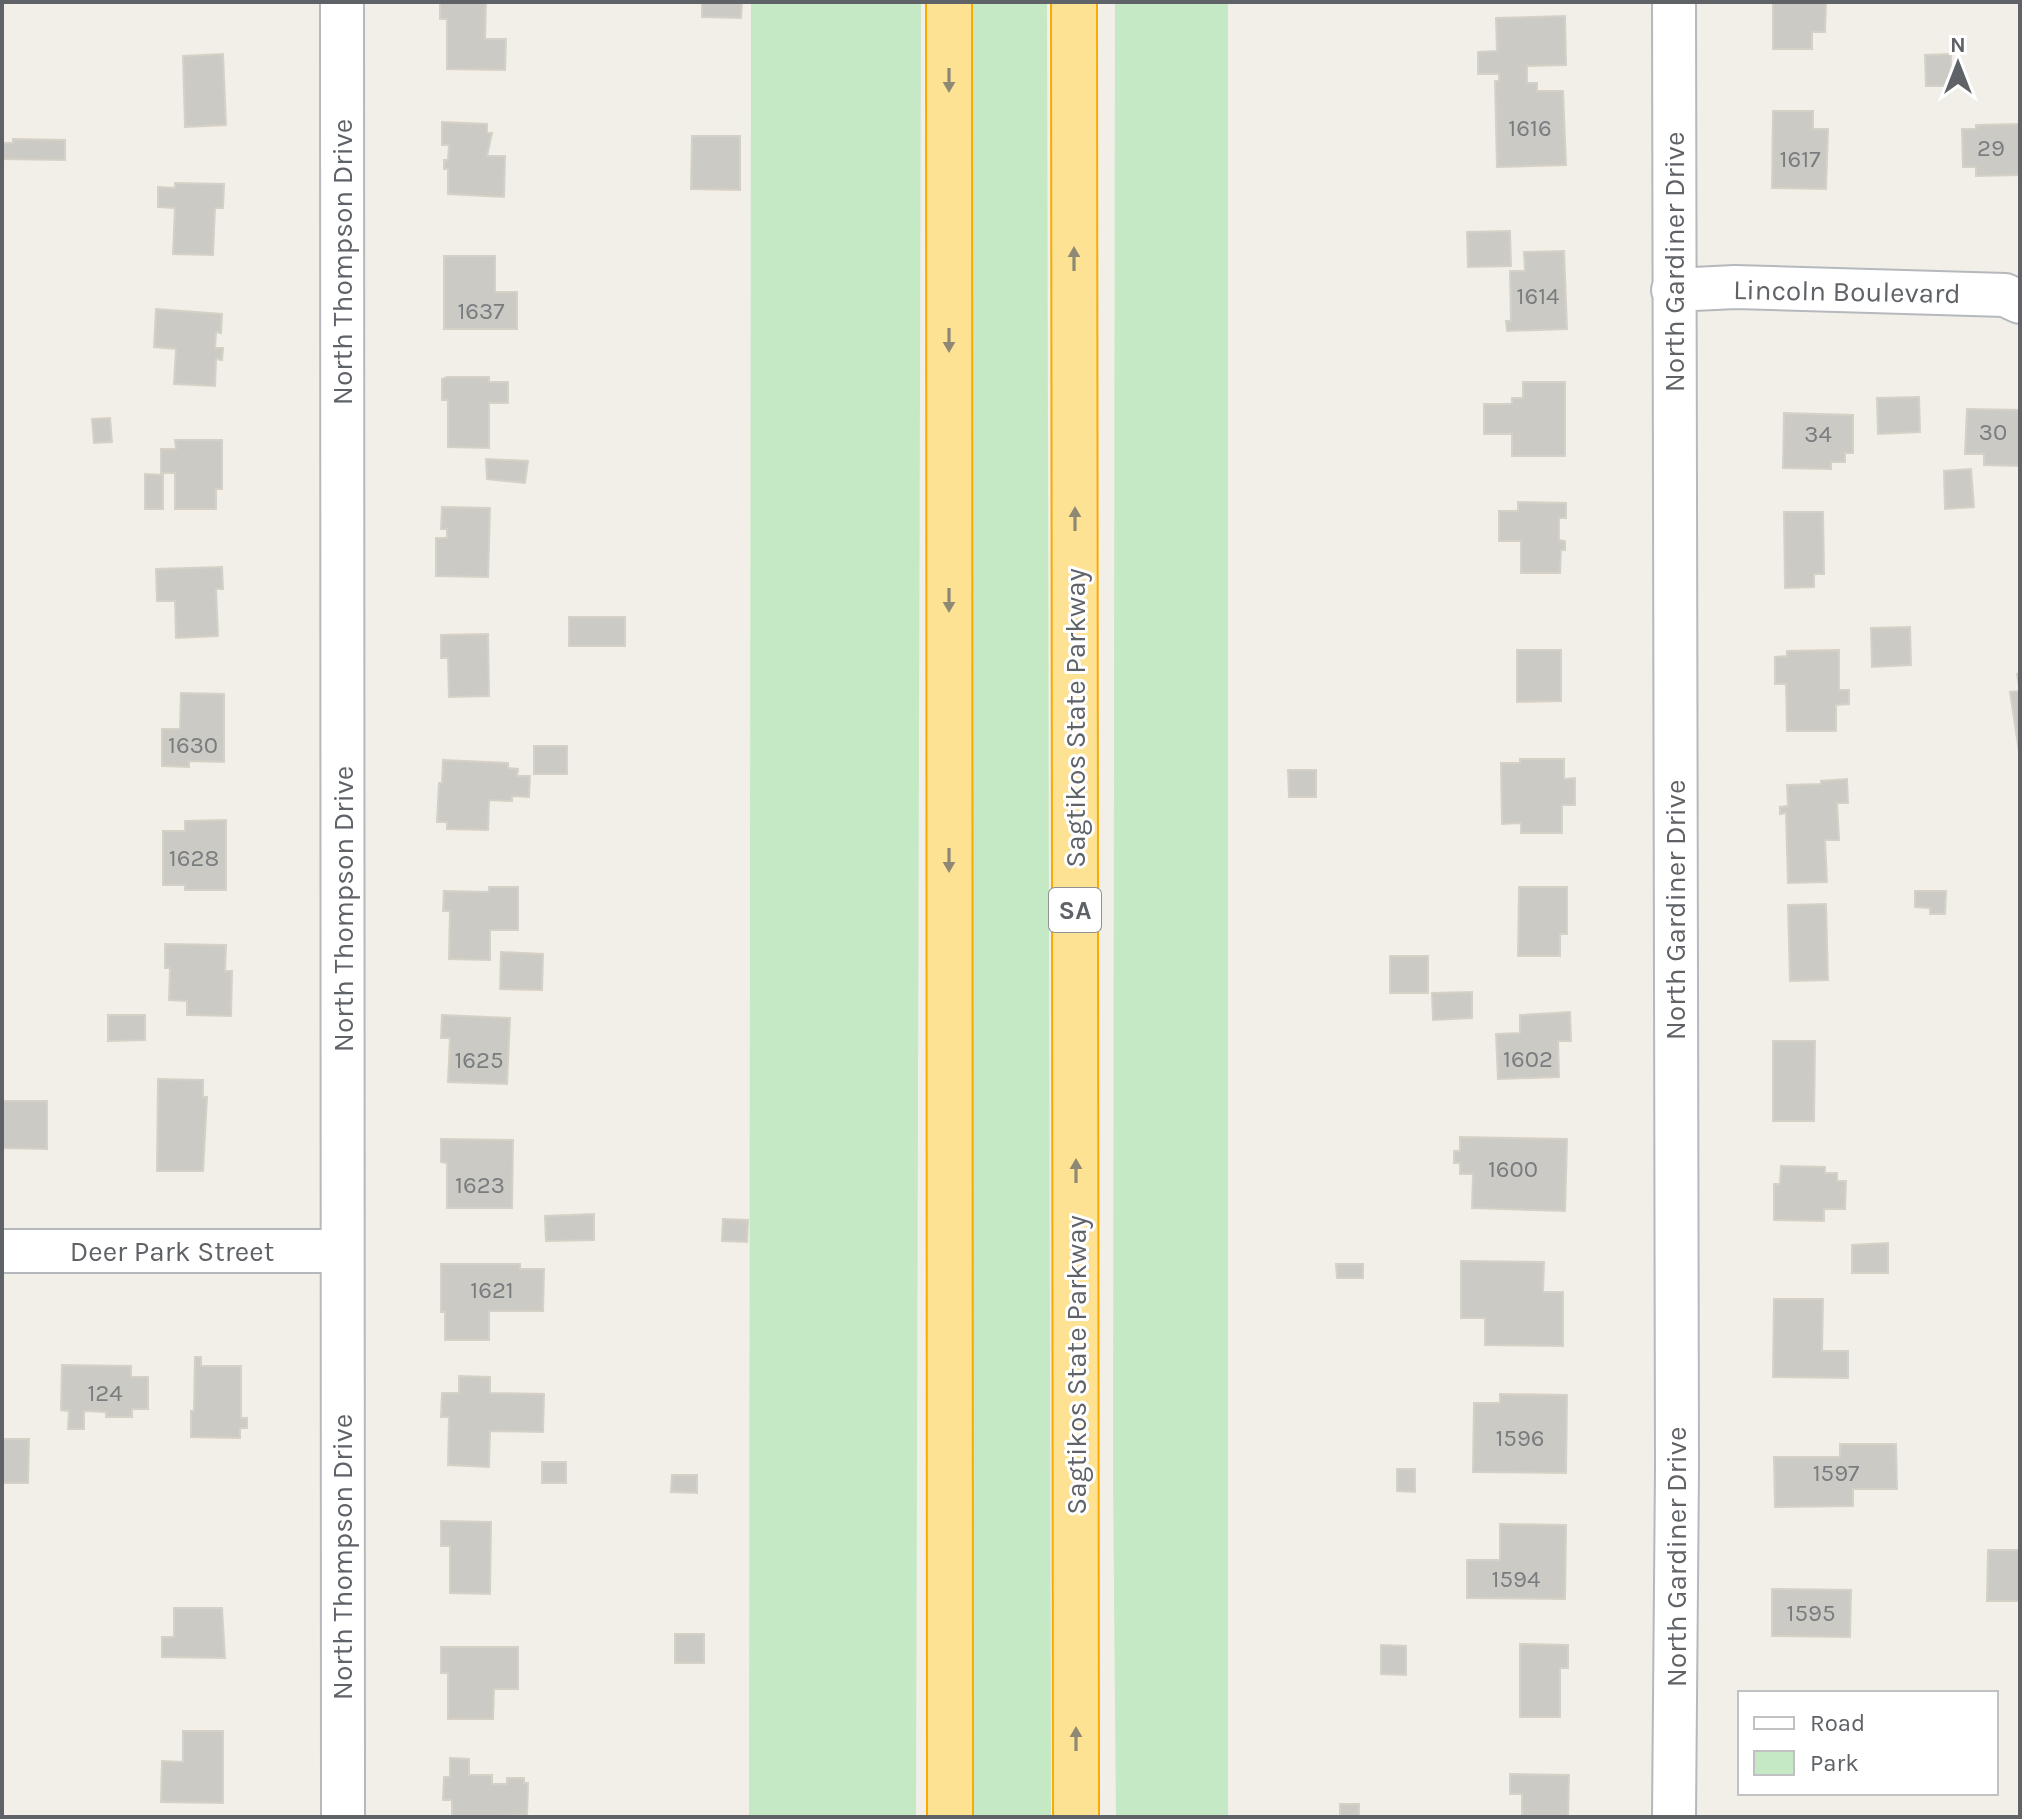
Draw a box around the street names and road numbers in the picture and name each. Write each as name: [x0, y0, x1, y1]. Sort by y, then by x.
street label: North Thompson Drive: [326, 119, 359, 405]
street label: North Gardiner Drive: [1658, 132, 1691, 392]
street label: Lincoln Boulevard: [1733, 273, 1961, 310]
street label: Sagtikos State Parkway: [1059, 568, 1092, 868]
street label: North Thompson Drive: [327, 766, 360, 1052]
street label: North Gardiner Drive: [1659, 780, 1692, 1040]
road number: SA: [1049, 888, 1101, 932]
street label: Sagtikos State Parkway: [1060, 1215, 1093, 1515]
street label: Deer Park Street: [70, 1235, 274, 1268]
street label: North Thompson Drive: [326, 1414, 359, 1700]
street label: North Gardiner Drive: [1660, 1427, 1693, 1687]

